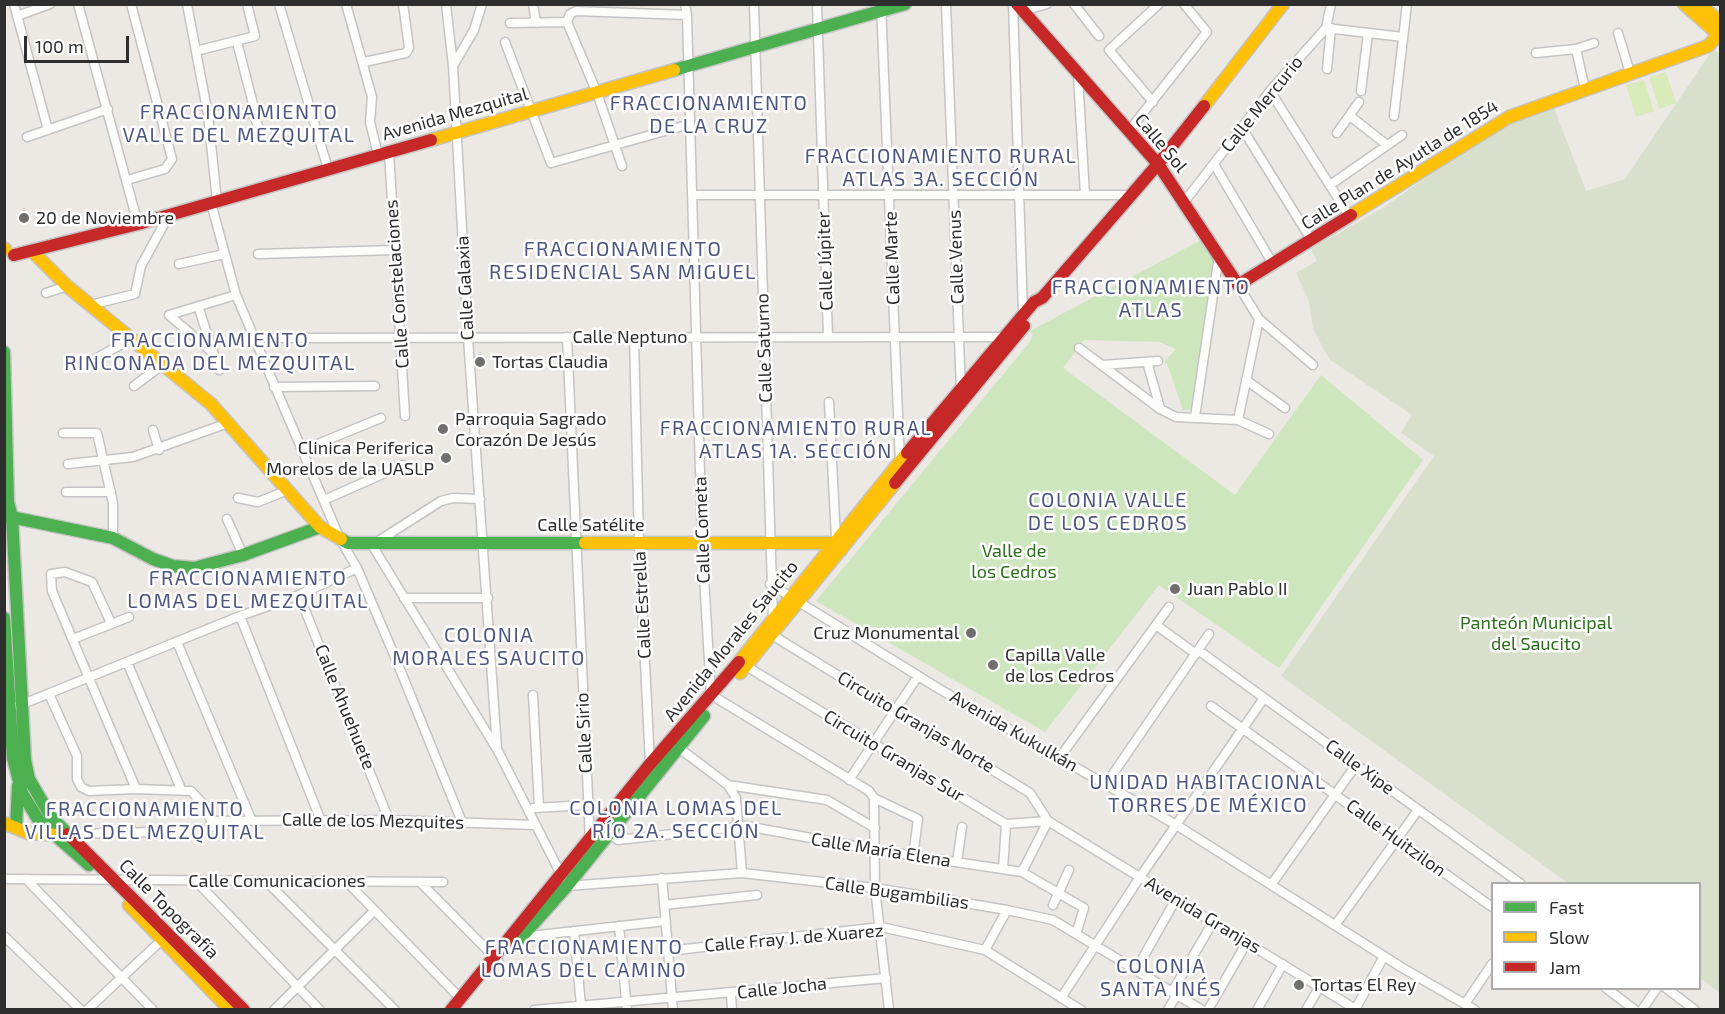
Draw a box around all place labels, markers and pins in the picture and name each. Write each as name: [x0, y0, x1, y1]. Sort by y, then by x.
place label: 20 de Noviembre: [36, 207, 174, 229]
marker: 20 de Noviembre: [17, 211, 31, 225]
place label: Tortas Claudia: [492, 351, 608, 373]
marker: Tortas Claudia: [473, 355, 487, 369]
place label: Parroquia Sagrado Corazón De Jesús: [455, 408, 606, 450]
marker: Parroquia Sagrado Corazón De Jesús: [436, 422, 450, 436]
place label: Clinica Periferica Morelos de la UASLP: [266, 437, 434, 480]
marker: Clinica Periferica Morelos de la UASLP: [439, 451, 453, 465]
place label: Juan Pablo II: [1187, 578, 1287, 600]
marker: Juan Pablo II: [1168, 582, 1182, 596]
place label: Cruz Monumental: [813, 622, 959, 644]
marker: Cruz Monumental: [964, 626, 978, 640]
place label: Capilla Valle de los Cedros: [1005, 644, 1114, 686]
marker: Capilla Valle de los Cedros: [986, 658, 1000, 672]
place label: Tortas El Rey: [1311, 974, 1416, 996]
marker: Tortas El Rey: [1292, 978, 1306, 992]

